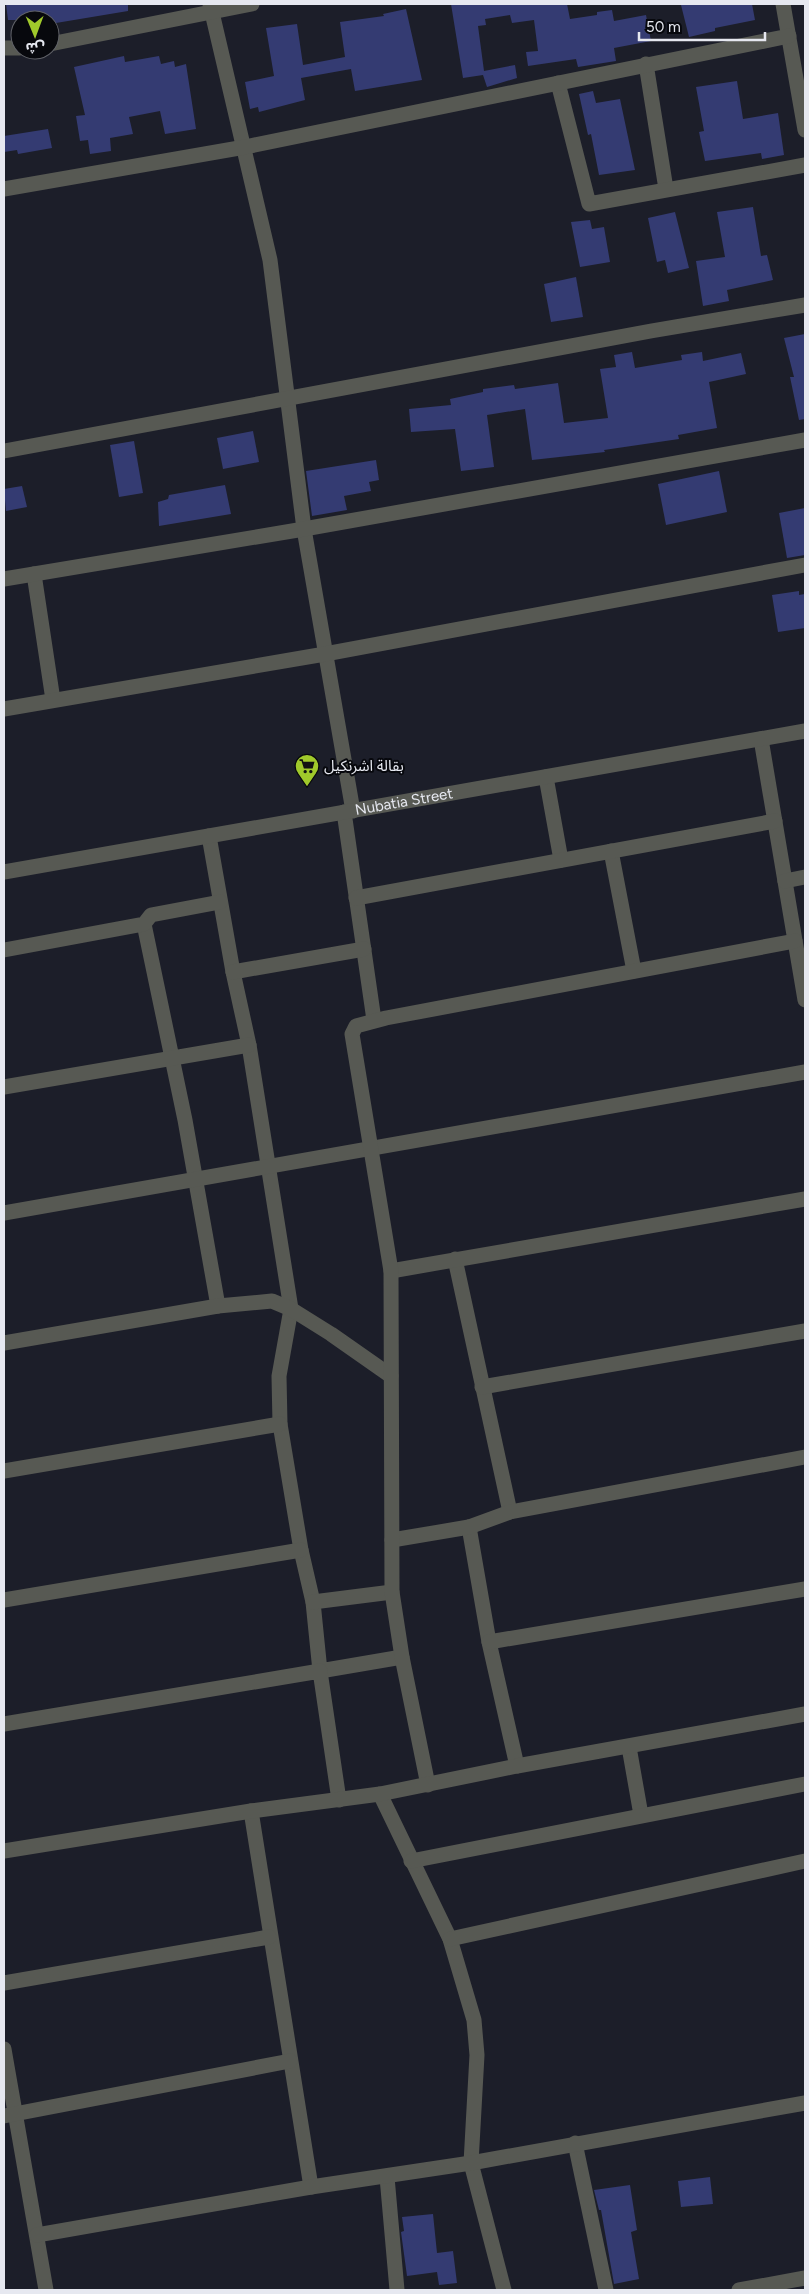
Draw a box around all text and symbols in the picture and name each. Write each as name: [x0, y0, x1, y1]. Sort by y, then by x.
north arrow: [10, 10, 60, 60]
scale bar: [639, 10, 765, 42]
text: 50 m: [646, 18, 681, 36]
text: ش: [25, 39, 45, 56]
supermarket icon: بقالة اشرنكيل: [294, 753, 320, 787]
place label: بقالة اشرنكيل: [324, 757, 404, 775]
street label: Nubatia Street: [354, 784, 455, 819]

